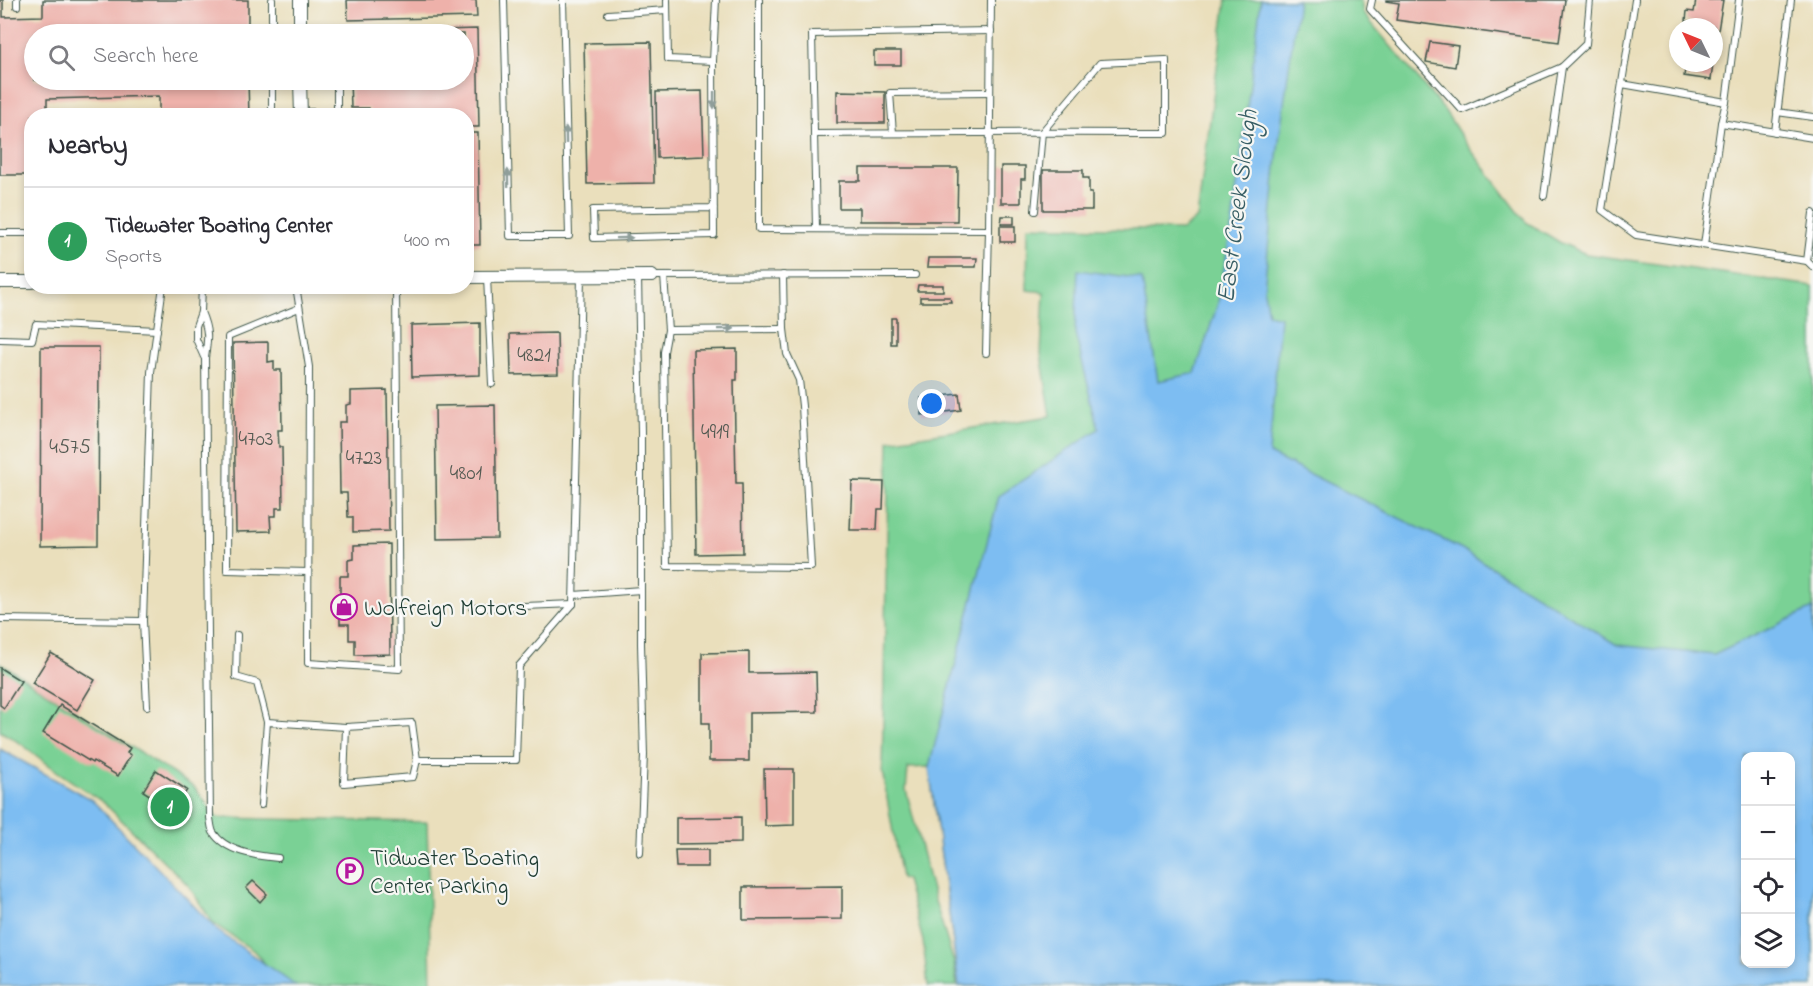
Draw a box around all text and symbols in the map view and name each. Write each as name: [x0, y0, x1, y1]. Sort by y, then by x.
north arrow: [1669, 18, 1723, 72]
search box: [24, 24, 474, 90]
icon: search: [45, 41, 78, 74]
text: Search here: [93, 41, 198, 73]
one-way arrow: [709, 91, 718, 110]
water label: East Creek Slough: [1208, 107, 1270, 305]
one-way arrow: [561, 126, 571, 145]
text: Nearby: [48, 128, 127, 166]
one-way arrow: [503, 168, 513, 187]
text: Tidewater Boating Center: [105, 211, 332, 243]
text: 1: [64, 227, 71, 256]
text: 400 m: [404, 227, 450, 256]
one-way arrow: [614, 233, 633, 242]
text: Sports: [105, 243, 162, 272]
one-way arrow: [716, 325, 735, 334]
house number: 4821: [517, 341, 551, 371]
your location: [917, 389, 946, 418]
house number: 4919: [701, 418, 730, 448]
house number: 4703: [238, 425, 274, 455]
house number: 4575: [49, 433, 91, 463]
house number: 4723: [346, 444, 382, 474]
house number: 4801: [450, 459, 482, 489]
shop icon: Wolfreign Motors: [329, 592, 359, 622]
place label: Wolfreign Motors: [364, 592, 527, 627]
map controls: [1741, 752, 1795, 968]
button: +: [1741, 752, 1795, 806]
pin: 1: [150, 784, 190, 830]
button: −: [1741, 806, 1795, 860]
place label: Tidwater Boating Center Parking: [370, 842, 539, 905]
parking icon: Tidwater Boating Center Parking: [335, 856, 365, 886]
button: locate: [1741, 860, 1795, 914]
button: layers: [1741, 914, 1795, 968]

